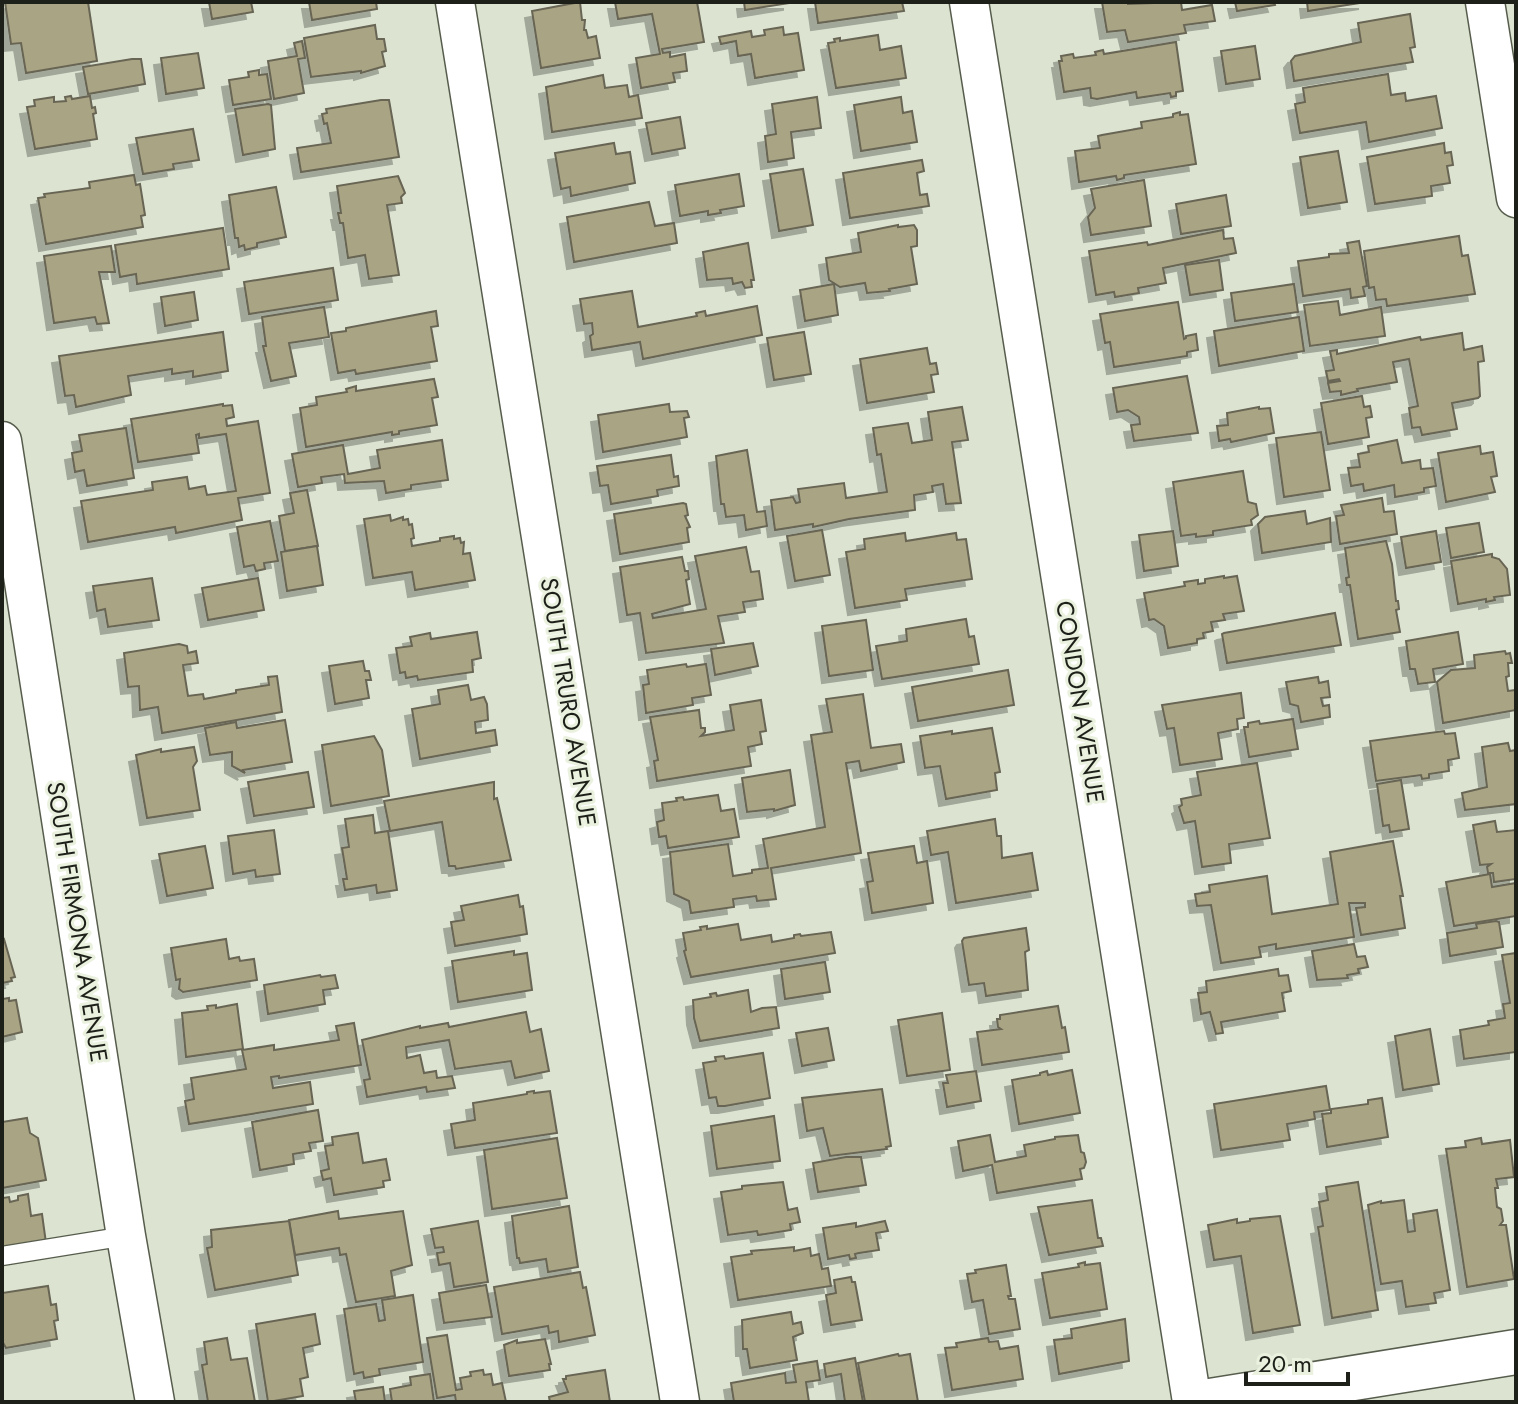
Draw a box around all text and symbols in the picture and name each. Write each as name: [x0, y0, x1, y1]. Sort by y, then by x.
street label: SOUTH TRURO AVENUE: [532, 575, 605, 829]
street label: CONDON AVENUE: [1047, 598, 1114, 806]
street label: SOUTH FIRMONA AVENUE: [38, 779, 117, 1065]
scale bar: [1246, 1336, 1348, 1386]
text: 20 m: [1258, 1346, 1312, 1381]

